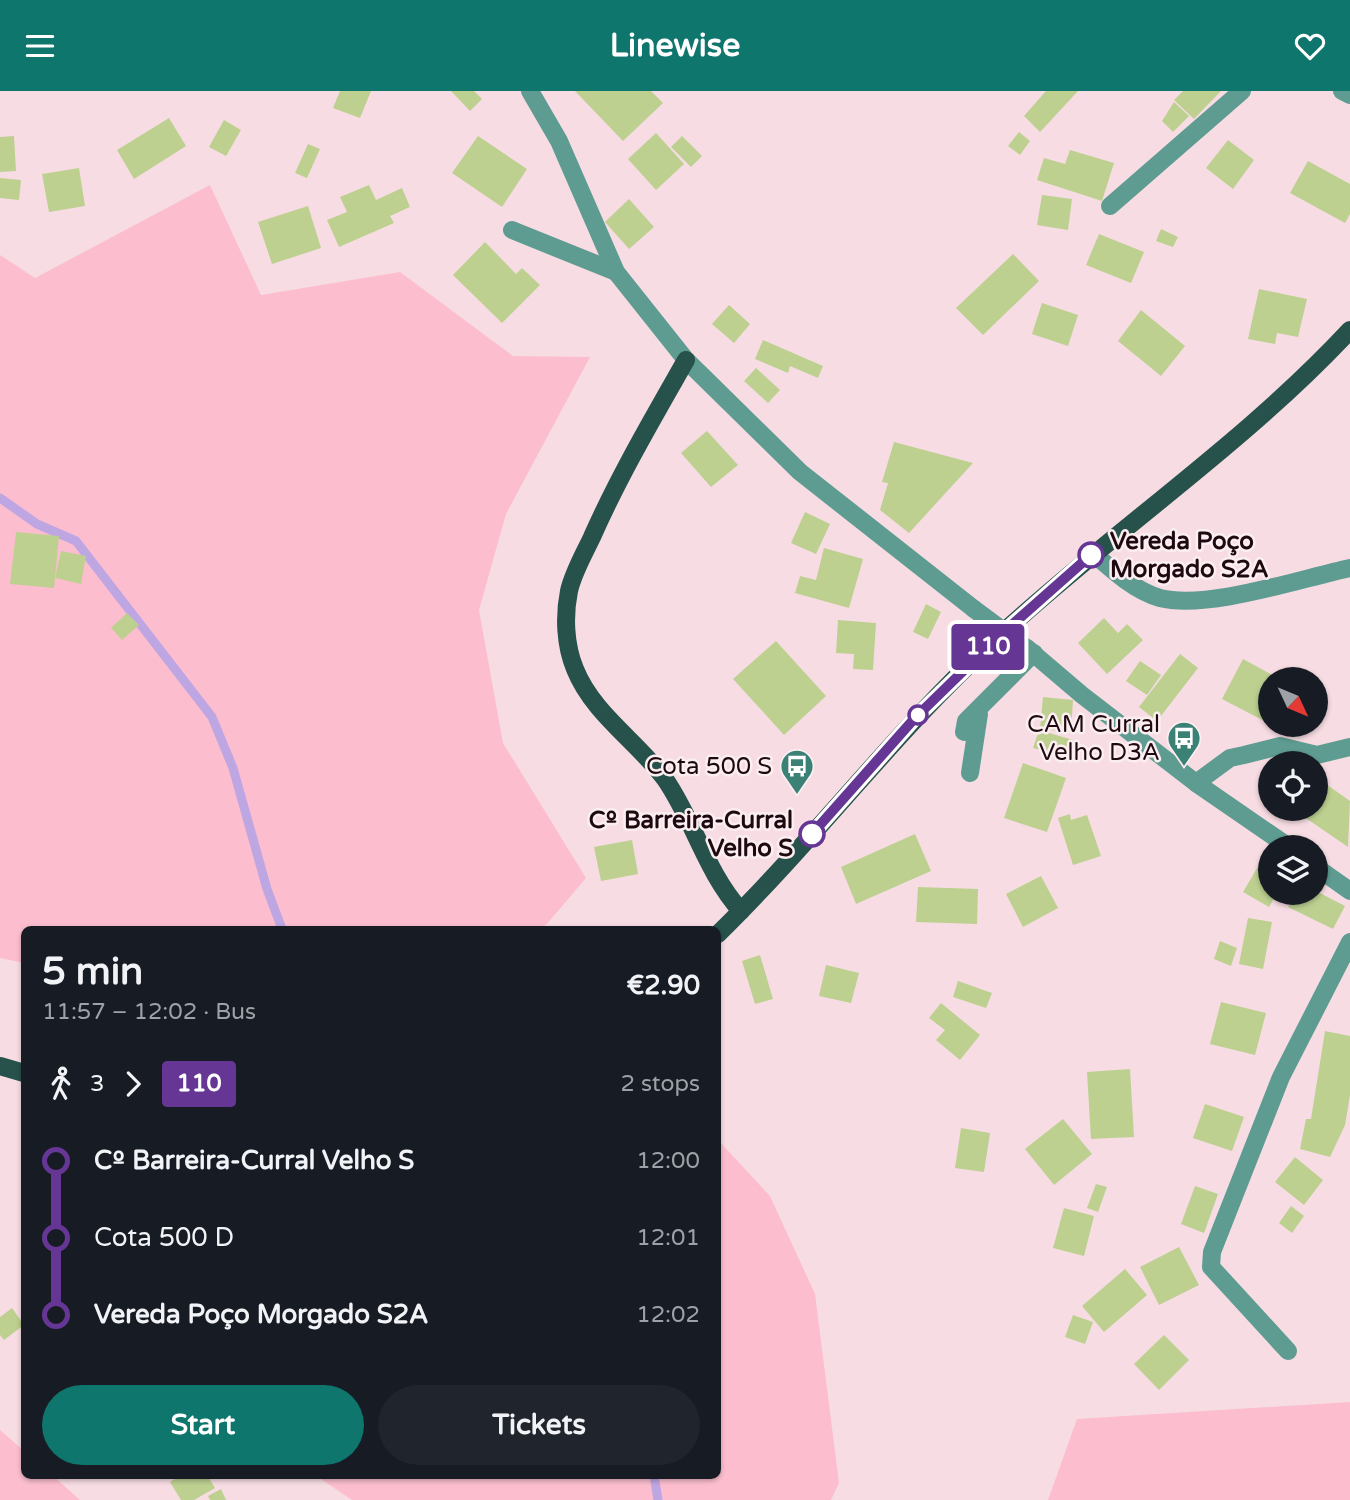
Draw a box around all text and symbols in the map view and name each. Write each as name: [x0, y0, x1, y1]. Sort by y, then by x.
icon: menu: [21, 27, 59, 65]
text: Linewise: [610, 27, 740, 65]
icon: heart: [1291, 27, 1329, 65]
place label: Vereda Poço Morgado S2A: [1110, 527, 1269, 584]
marker: Vereda Poço Morgado S2A: [1078, 542, 1104, 568]
line badge: 110: [948, 624, 1028, 670]
text: 110: [965, 632, 1011, 661]
north arrow: [1258, 667, 1328, 737]
map controls: [1258, 667, 1328, 905]
unlabelled marker: [908, 705, 928, 725]
place label: CAM Curral Velho D3A: [1027, 710, 1160, 767]
bus stop icon: CAM Curral Velho D3A: [1165, 719, 1203, 768]
bus stop icon: Cota 500 S: [778, 747, 816, 796]
button: locate: [1258, 751, 1328, 821]
place label: Cota 500 S: [646, 752, 772, 781]
place label: Cº Barreira-Curral Velho S: [589, 806, 793, 863]
marker: Cº Barreira-Curral Velho S: [799, 821, 825, 847]
button: layers: [1258, 835, 1328, 905]
text: 5 min: [42, 949, 143, 995]
text: €2.90: [627, 970, 700, 1001]
text: 11:57 – 12:02 · Bus: [42, 998, 256, 1026]
icon: walk: [42, 1065, 80, 1103]
icon: forward: [114, 1065, 152, 1103]
text: 110: [176, 1069, 222, 1098]
text: 3: [90, 1070, 104, 1098]
text: 2 stops: [620, 1070, 700, 1098]
text: Cº Barreira-Curral Velho S: [94, 1145, 414, 1176]
text: 12:00: [636, 1147, 700, 1175]
text: Cota 500 D: [94, 1222, 234, 1253]
text: 12:01: [636, 1224, 700, 1252]
text: Vereda Poço Morgado S2A: [94, 1299, 429, 1330]
text: 12:02: [636, 1301, 700, 1329]
button: Start: [42, 1385, 364, 1465]
button: Tickets: [378, 1385, 700, 1465]

